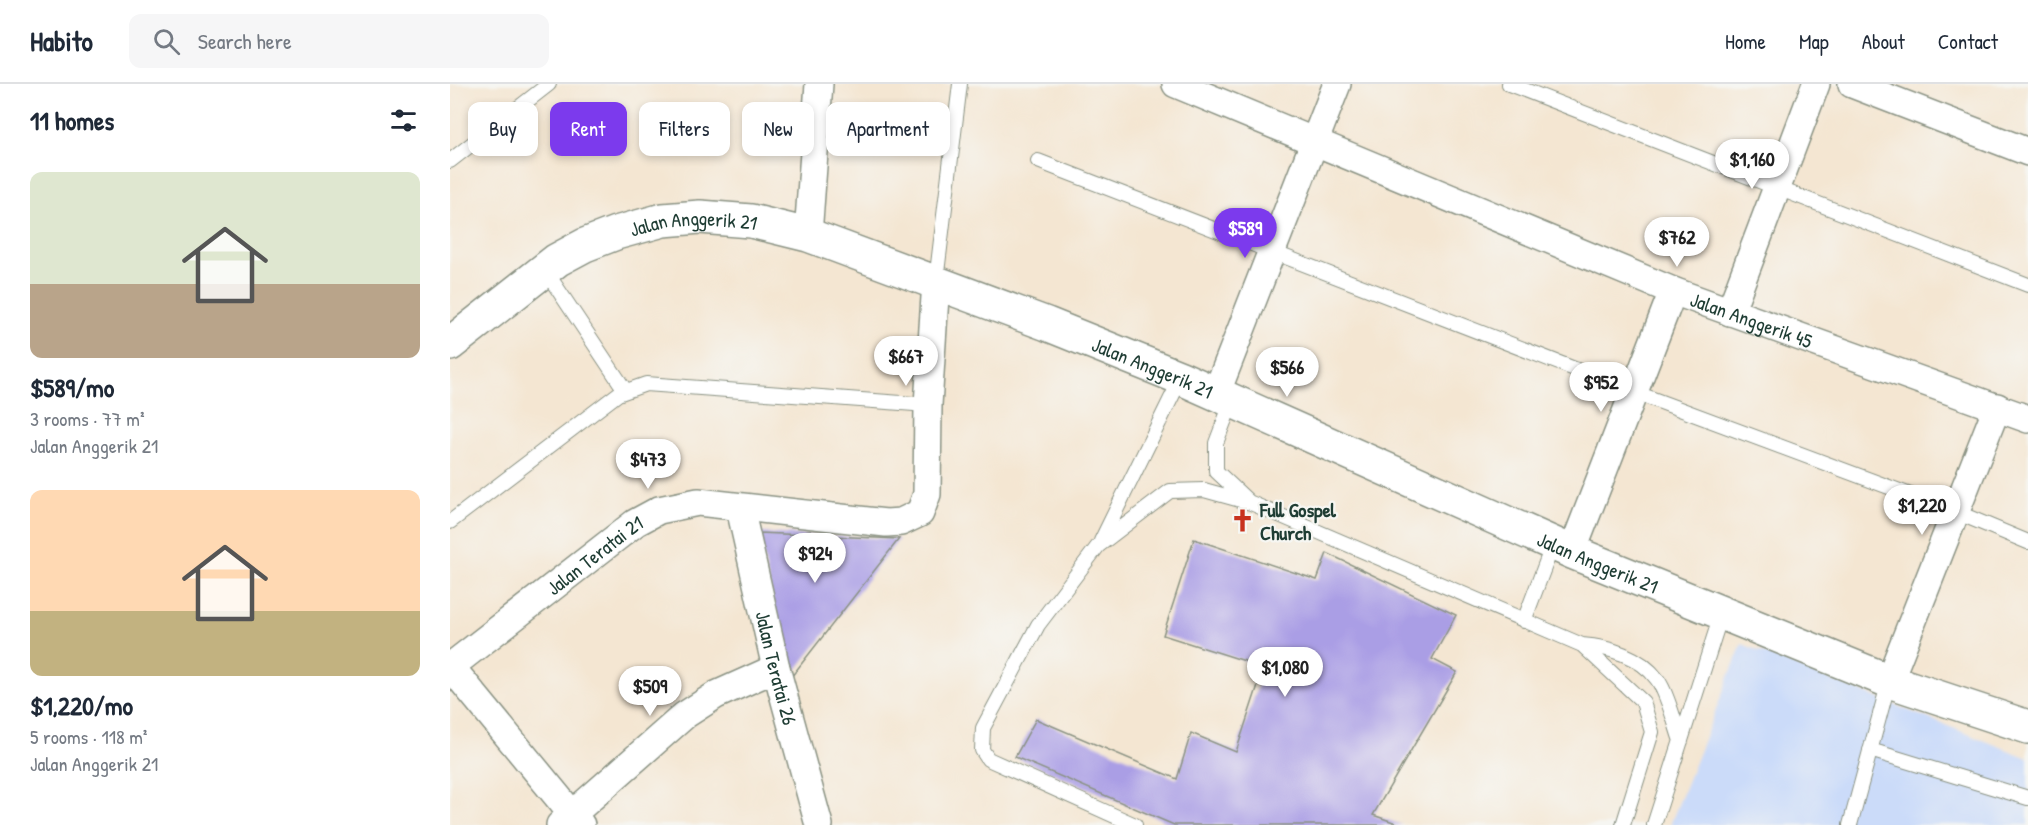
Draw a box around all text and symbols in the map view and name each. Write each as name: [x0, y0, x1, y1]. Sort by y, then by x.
search box: [129, 14, 549, 68]
text: Habito: [30, 22, 93, 60]
icon: search: [150, 25, 183, 58]
text: Search here: [198, 26, 292, 56]
text: Home: [1725, 27, 1766, 56]
text: Map: [1799, 27, 1829, 56]
text: About: [1862, 27, 1905, 56]
text: Contact: [1938, 27, 1998, 56]
chip: Buy: [468, 102, 538, 156]
chip: Rent: [550, 102, 627, 156]
chip: Filters: [639, 102, 730, 156]
chip: New: [742, 102, 814, 156]
chip: Apartment: [826, 102, 950, 156]
text: 11 homes: [30, 103, 114, 138]
icon: filters: [387, 104, 420, 137]
pin: $1,160: [1703, 139, 1801, 190]
text: $1,160: [1729, 145, 1775, 172]
street label: Jalan Anggerik 21: [627, 203, 760, 242]
pin: $589: [1209, 208, 1281, 259]
icon: home: [171, 211, 279, 319]
text: $589: [1228, 214, 1262, 241]
pin: $762: [1641, 217, 1713, 268]
text: $762: [1658, 223, 1696, 250]
street label: Jalan Anggerik 45: [1687, 285, 1817, 354]
street label: Jalan Anggerik 21: [1088, 330, 1217, 404]
pin: $667: [870, 336, 942, 387]
text: $667: [888, 342, 924, 369]
pin: $566: [1251, 347, 1323, 398]
text: $566: [1270, 353, 1304, 380]
pin: $952: [1565, 362, 1637, 413]
text: $952: [1583, 368, 1619, 395]
text: $589/mo: [30, 370, 114, 405]
text: 3 rooms · 77 m²: [30, 405, 144, 432]
text: Jalan Anggerik 21: [30, 432, 158, 459]
pin: $473: [612, 439, 684, 490]
text: $473: [630, 445, 666, 472]
pin: $1,220: [1873, 485, 1971, 536]
text: $1,220: [1897, 491, 1947, 518]
place label: Full Gospel Church: [1259, 496, 1337, 546]
street label: Jalan Teratai 21: [541, 508, 647, 601]
church icon: Full Gospel Church: [1229, 508, 1255, 534]
street label: Jalan Anggerik 21: [1533, 525, 1662, 599]
icon: home: [171, 529, 279, 637]
pin: $924: [779, 533, 851, 584]
text: $924: [798, 539, 832, 566]
street label: Jalan Teratai 26: [750, 608, 804, 728]
pin: $1,080: [1236, 647, 1334, 698]
text: $1,080: [1261, 653, 1309, 680]
pin: $509: [614, 666, 686, 717]
text: $509: [633, 672, 667, 699]
text: $1,220/mo: [30, 688, 133, 723]
text: 5 rooms · 118 m²: [30, 723, 147, 750]
text: Jalan Anggerik 21: [30, 750, 158, 777]

